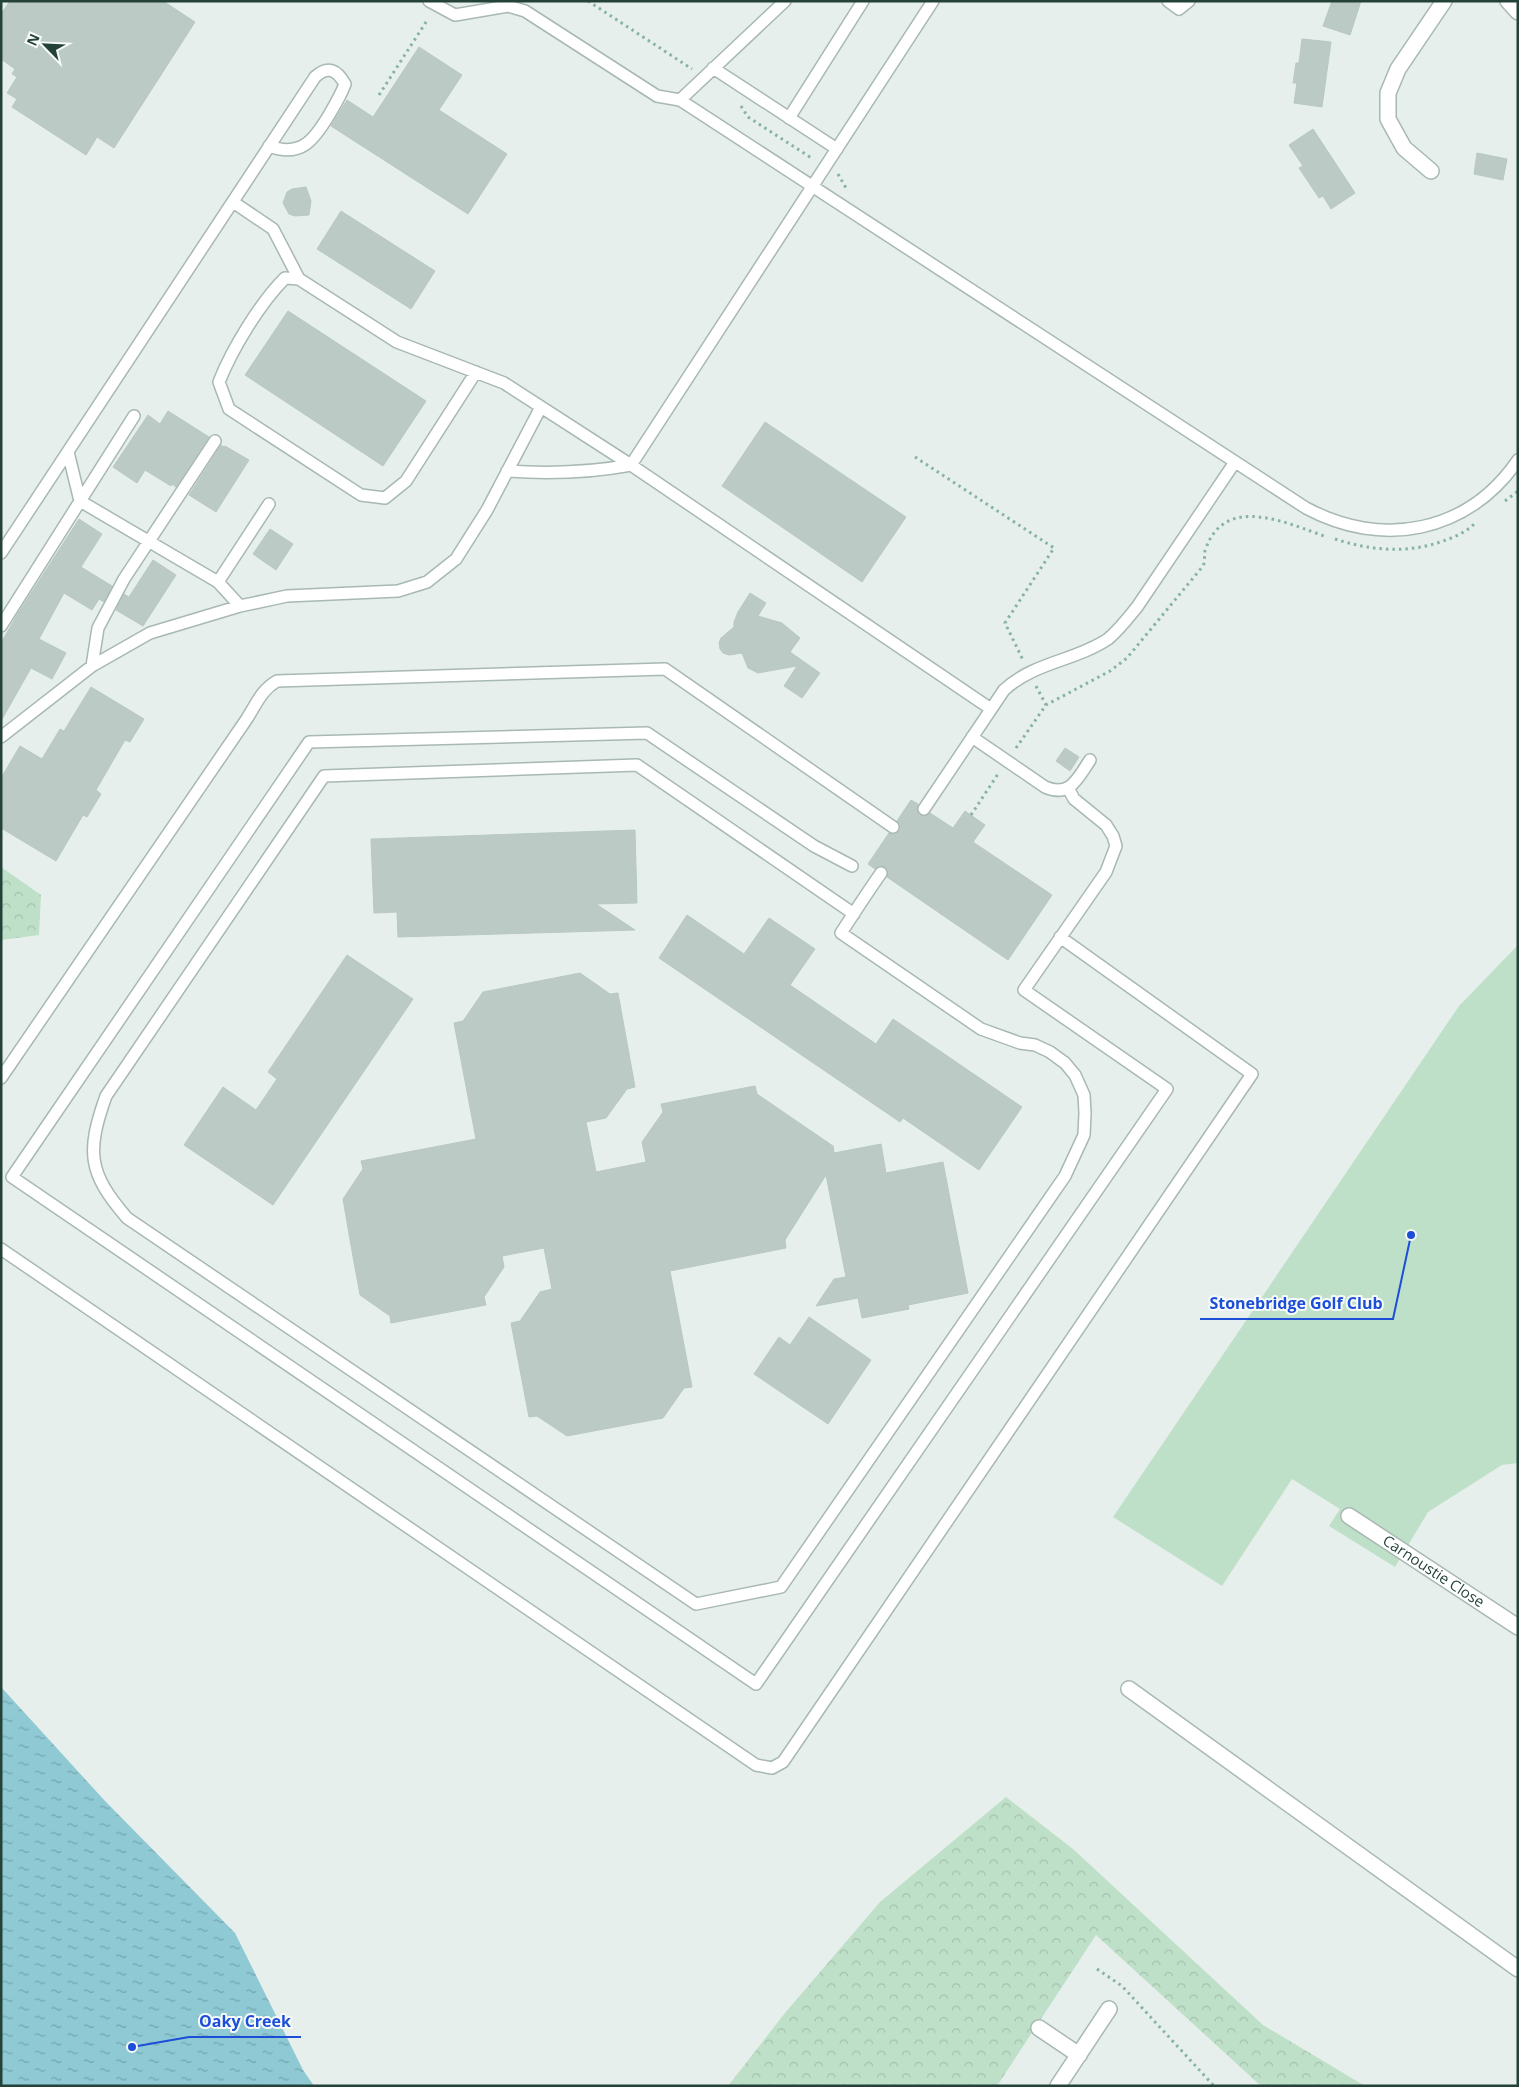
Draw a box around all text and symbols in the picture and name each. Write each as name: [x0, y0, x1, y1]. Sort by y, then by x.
north arrow: [20, 20, 70, 70]
text: N: [22, 30, 44, 49]
callout: Stonebridge Golf Club: [1200, 1288, 1393, 1319]
text: Stonebridge Golf Club: [1209, 1292, 1383, 1314]
street label: Carnoustie Close: [1379, 1530, 1489, 1611]
callout: Oaky Creek: [189, 2006, 301, 2037]
text: Oaky Creek: [199, 2010, 291, 2032]

